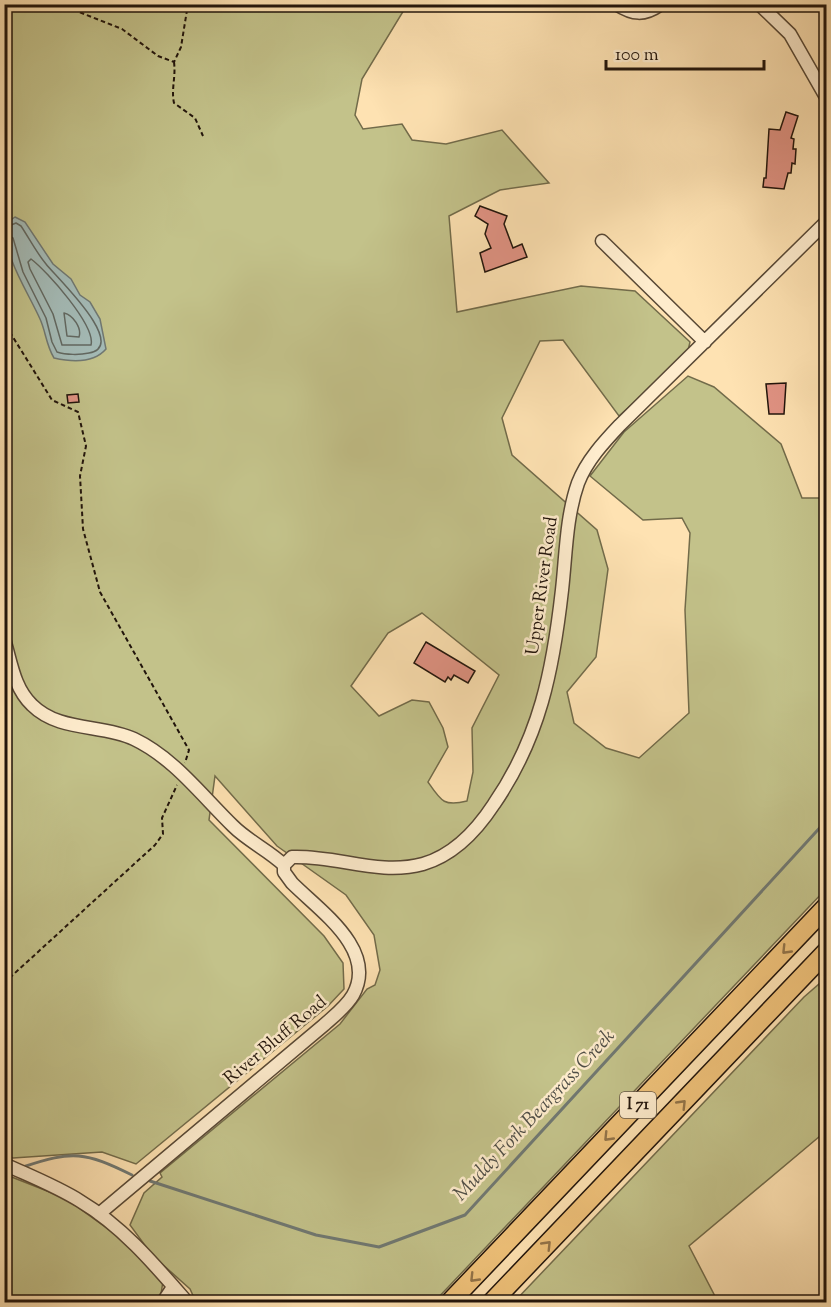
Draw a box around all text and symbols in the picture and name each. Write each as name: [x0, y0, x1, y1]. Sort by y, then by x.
scale bar: [606, 33, 764, 71]
text: 100 m: [615, 43, 659, 69]
street label: Upper River Road: [520, 515, 566, 657]
one-way arrow: [782, 943, 793, 953]
street label: River Bluff Road: [219, 990, 333, 1092]
water label: Muddy Fork Beargrass Creek: [447, 1024, 623, 1208]
road number: I 71: [620, 1092, 656, 1118]
one-way arrow: [674, 1100, 685, 1111]
one-way arrow: [604, 1130, 615, 1140]
one-way arrow: [540, 1241, 551, 1252]
one-way arrow: [470, 1270, 481, 1281]

